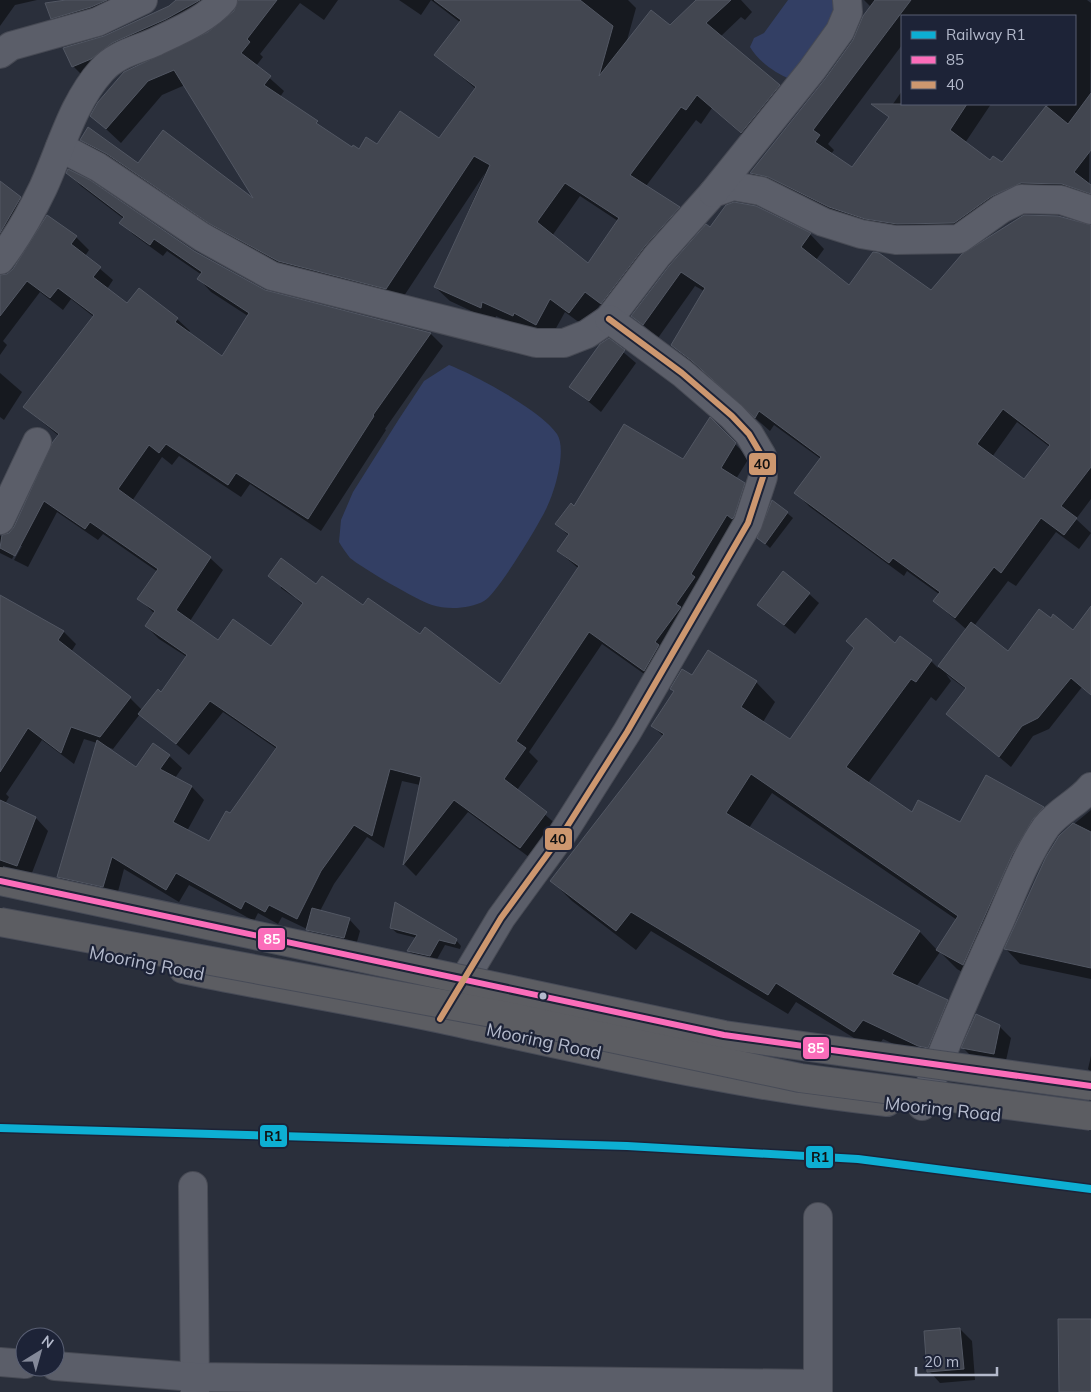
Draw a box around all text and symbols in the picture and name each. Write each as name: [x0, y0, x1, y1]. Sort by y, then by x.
legend: [901, 15, 1076, 105]
text: Railway R1: [946, 25, 1026, 44]
text: 85: [946, 50, 964, 69]
text: 40: [946, 75, 964, 94]
line badge: 40: [748, 452, 777, 476]
text: 40: [754, 455, 770, 473]
line badge: 40: [544, 827, 573, 851]
text: 40: [550, 830, 566, 848]
line badge: 85: [257, 927, 286, 951]
text: 85: [264, 930, 280, 948]
street label: Mooring Road: [87, 941, 207, 985]
unlabelled marker: [538, 991, 548, 1001]
street label: Mooring Road: [484, 1018, 604, 1064]
line badge: 85: [802, 1036, 830, 1060]
text: 85: [808, 1039, 824, 1057]
street label: Mooring Road: [884, 1091, 1002, 1127]
line badge: R1: [259, 1124, 288, 1148]
text: R1: [264, 1127, 282, 1145]
line badge: R1: [805, 1145, 834, 1169]
text: R1: [811, 1148, 829, 1166]
north arrow: [15, 1327, 65, 1377]
text: N: [38, 1331, 57, 1352]
scale bar: [916, 1344, 997, 1376]
text: 20 m: [924, 1352, 959, 1371]

